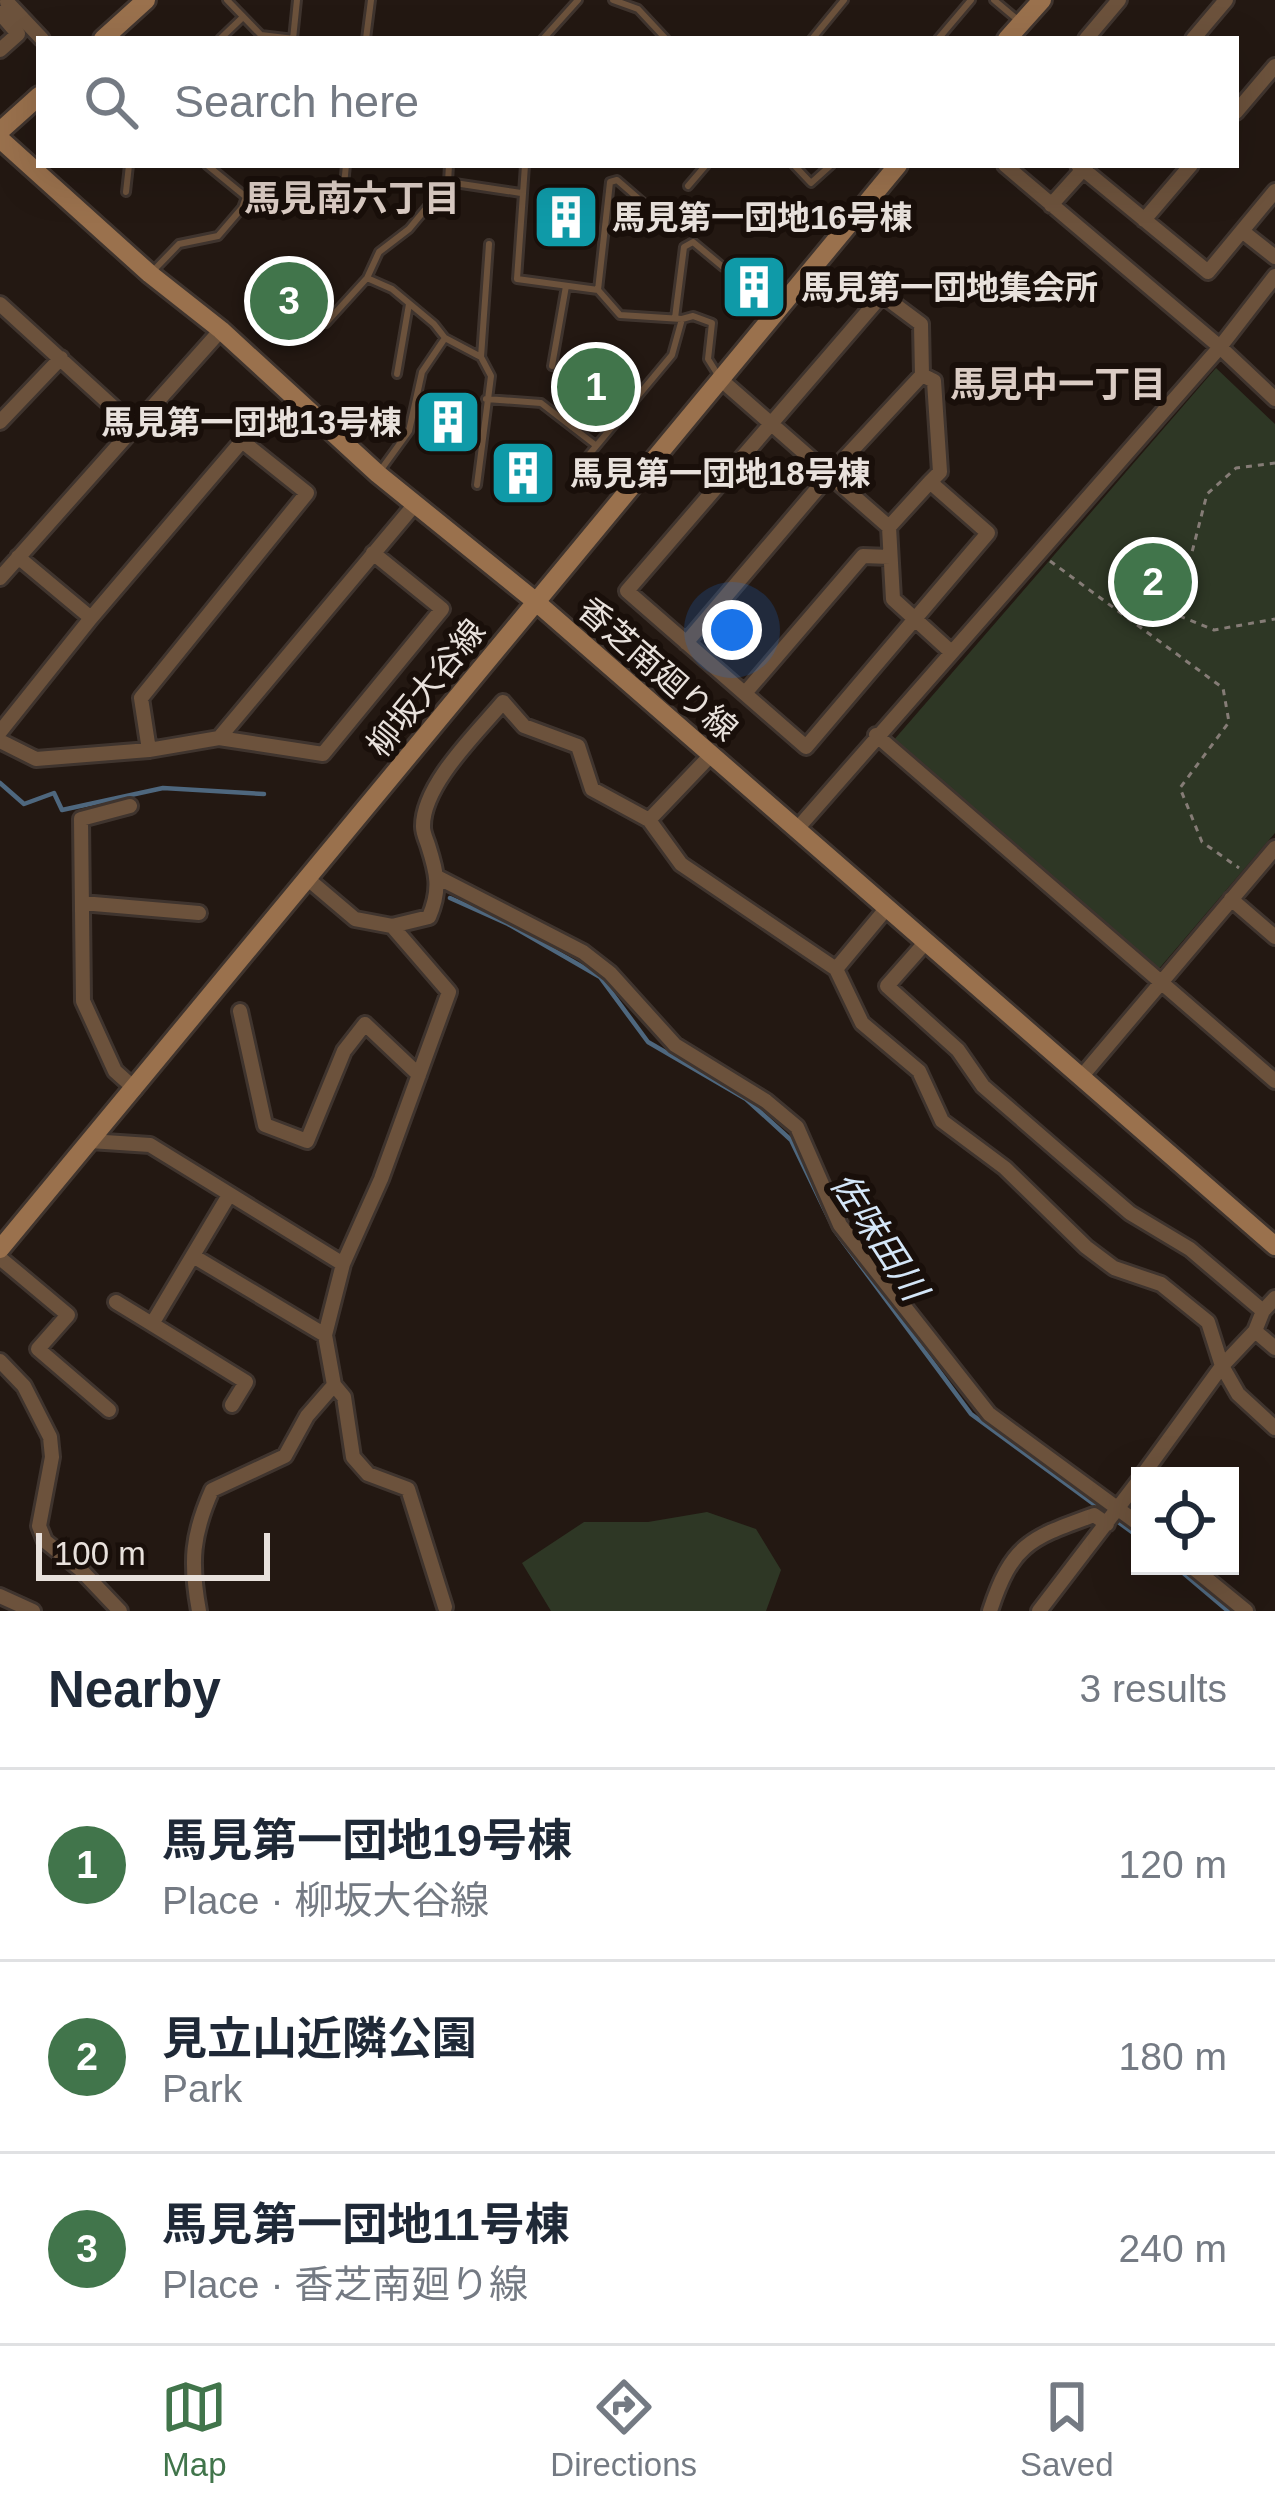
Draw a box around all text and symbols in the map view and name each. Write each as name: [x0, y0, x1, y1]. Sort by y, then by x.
search box: [36, 36, 1239, 168]
icon: search: [78, 69, 144, 135]
text: Search here: [174, 76, 419, 127]
district label: 馬見南六丁目: [244, 178, 460, 219]
building icon: 馬見第一団地16号棟: [531, 182, 601, 252]
place label: 馬見第一団地16号棟: [612, 199, 913, 236]
building icon: 馬見第一団地集会所: [719, 252, 789, 322]
pin: 3: [250, 256, 328, 346]
place label: 馬見第一団地集会所: [801, 269, 1098, 306]
pin: 1: [557, 342, 635, 432]
district label: 馬見中一丁目: [950, 364, 1166, 405]
building icon: 馬見第一団地13号棟: [413, 387, 483, 457]
place label: 馬見第一団地13号棟: [101, 404, 402, 441]
building icon: 馬見第一団地18号棟: [488, 438, 558, 508]
place label: 馬見第一団地18号棟: [570, 455, 871, 492]
pin: 2: [1114, 537, 1192, 627]
street label: 香芝南廻り線: [571, 590, 745, 748]
your location: [702, 600, 762, 660]
street label: 柳坂大谷線: [360, 612, 492, 764]
water label: 佐味田川: [823, 1164, 938, 1311]
map controls: [1131, 1467, 1239, 1575]
button: locate: [1131, 1467, 1239, 1575]
scale bar: [36, 1527, 270, 1580]
text: 100 m: [54, 1535, 146, 1572]
text: Nearby: [48, 1661, 221, 1718]
text: 3 results: [1080, 1667, 1227, 1710]
text: 馬見第一団地19号棟: [162, 1815, 572, 1866]
text: 1: [76, 1843, 98, 1886]
text: 120 m: [1119, 1843, 1227, 1886]
text: Place · 柳坂大谷線: [162, 1879, 489, 1922]
text: 見立山近隣公園: [162, 2013, 477, 2064]
text: 2: [76, 2035, 98, 2078]
text: 180 m: [1119, 2035, 1227, 2078]
text: Park: [162, 2067, 242, 2110]
text: 馬見第一団地11号棟: [162, 2199, 570, 2250]
text: 3: [76, 2227, 98, 2270]
text: 240 m: [1119, 2227, 1227, 2270]
text: Place · 香芝南廻り線: [162, 2263, 528, 2306]
tab: Map: [161, 2374, 227, 2484]
tab: Directions: [550, 2374, 697, 2484]
tab: Saved: [1020, 2374, 1114, 2484]

